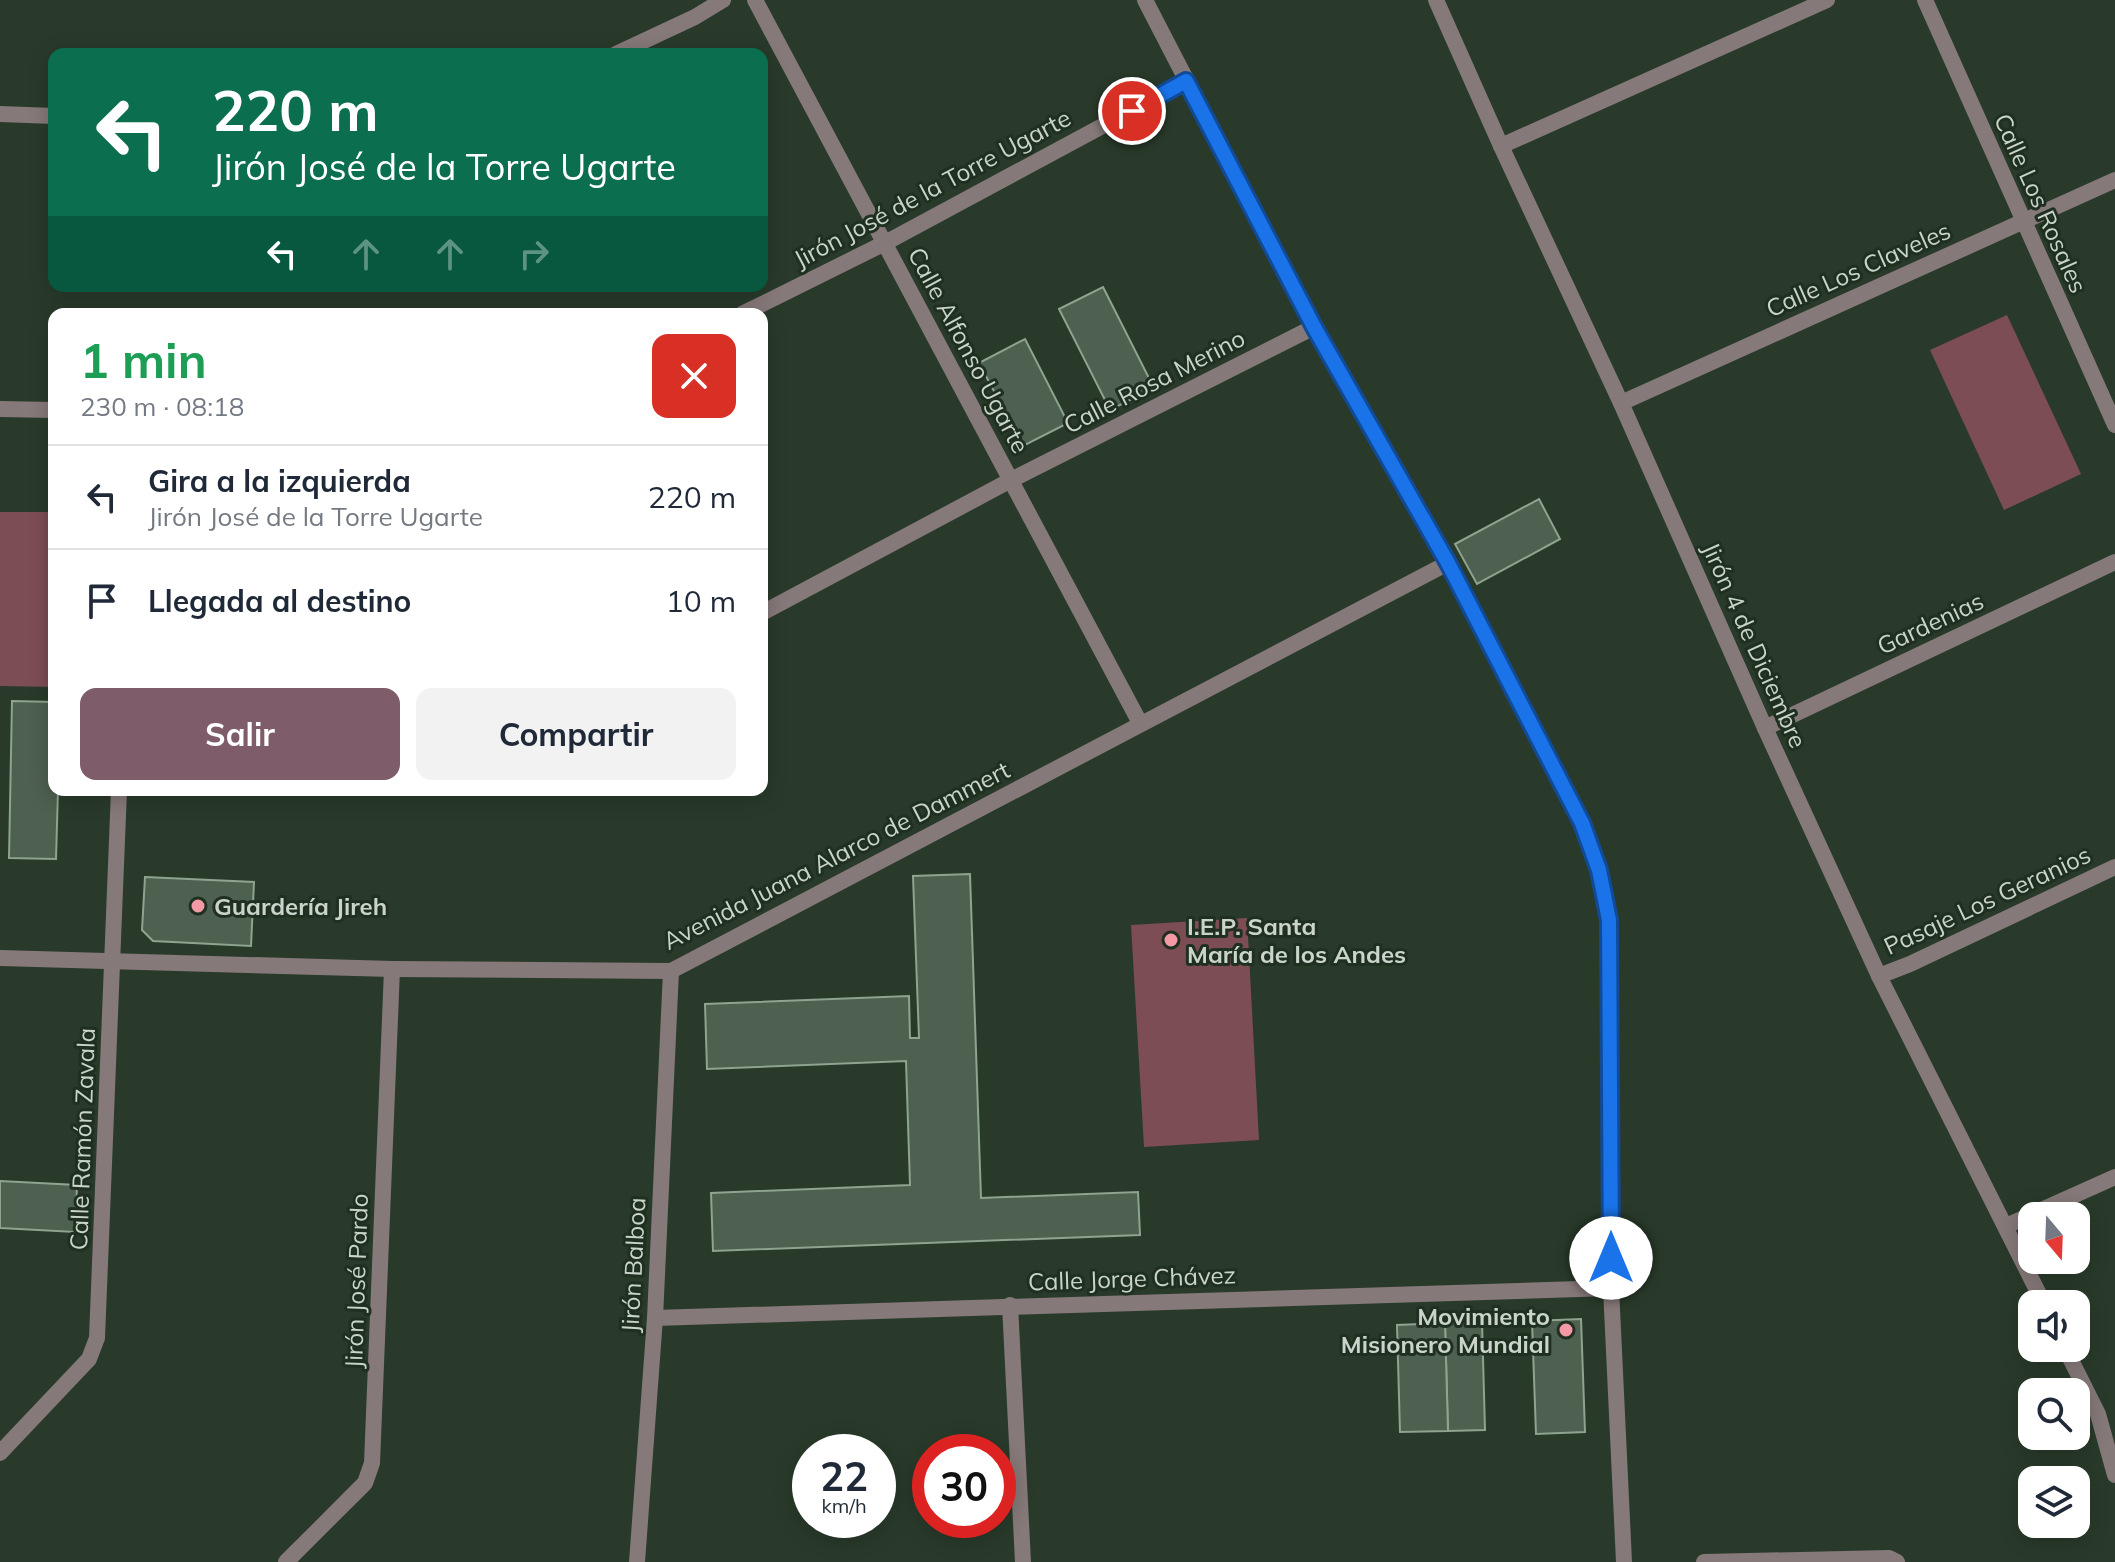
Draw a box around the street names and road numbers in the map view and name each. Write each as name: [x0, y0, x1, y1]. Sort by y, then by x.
street label: Jirón José de la Torre Ugarte: [788, 102, 1076, 274]
street label: Calle Los Rosales: [1988, 109, 2094, 297]
street label: Calle Los Claveles: [1761, 215, 1955, 323]
street label: Calle Alfonso Ugarte: [902, 242, 1036, 458]
street label: Calle Rosa Merino: [1058, 322, 1250, 440]
street label: Jirón 4 de Diciembre: [1696, 538, 1814, 752]
street label: Gardenias: [1872, 585, 1988, 661]
street label: Avenida Juana Alarco de Dammert: [658, 754, 1014, 956]
street label: Pasaje Los Geranios: [1879, 839, 2095, 961]
street label: Calle Ramón Zavala: [63, 1027, 101, 1251]
street label: Jirón José Pardo: [338, 1193, 374, 1369]
street label: Jirón Balboa: [614, 1197, 652, 1333]
street label: Calle Jorge Chávez: [1028, 1259, 1236, 1297]

